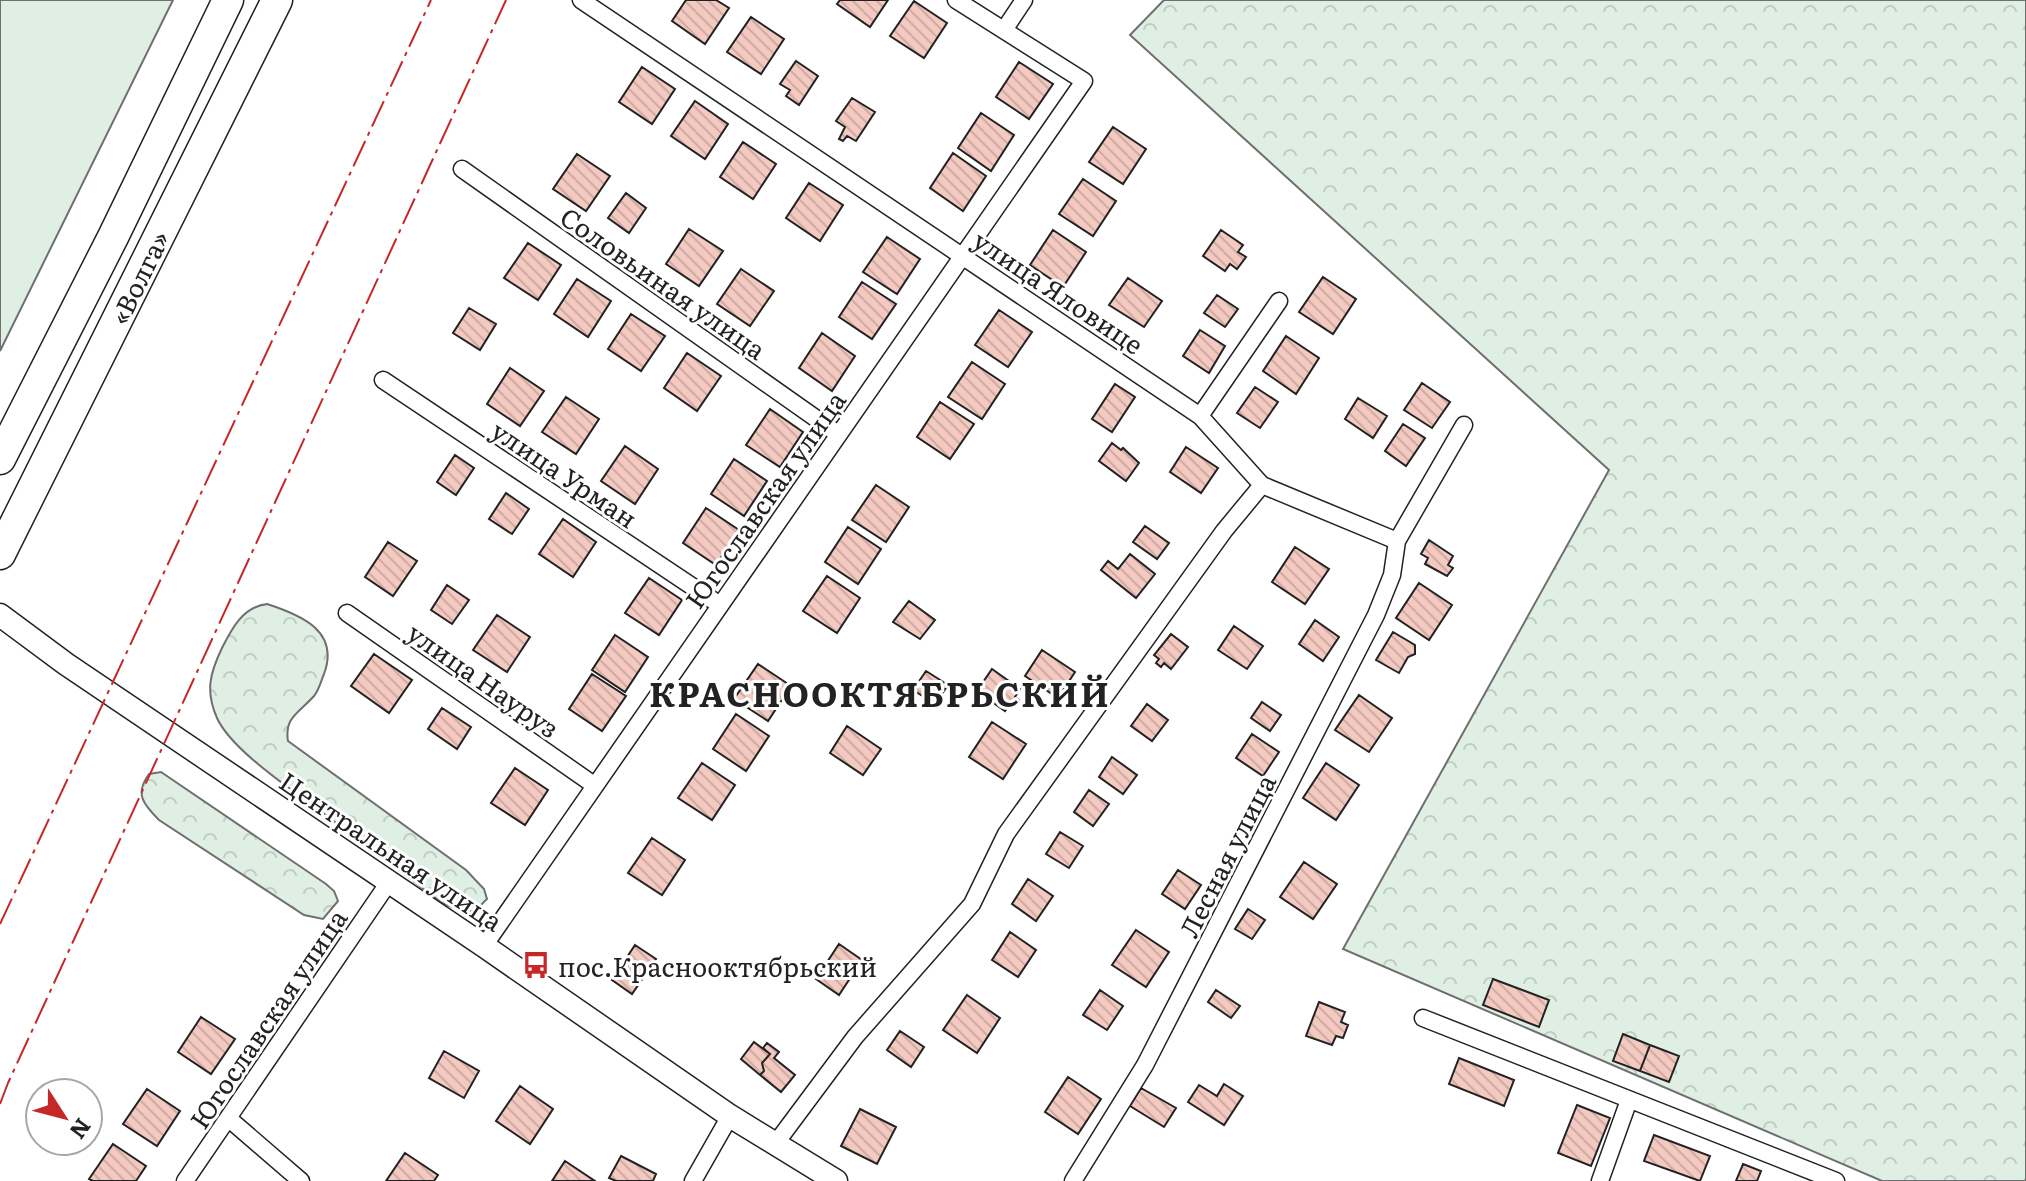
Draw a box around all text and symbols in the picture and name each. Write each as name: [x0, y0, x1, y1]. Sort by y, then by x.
street label: Соловьиная улица: [553, 196, 775, 368]
street label: улица Яловице: [966, 219, 1152, 363]
street label: «Волга»: [98, 223, 178, 331]
street label: Югославская улица: [674, 382, 854, 616]
street label: улица Урман: [484, 410, 646, 536]
street label: улица Науруз: [400, 612, 568, 746]
district label: КРАСНООКТЯБРЬСКИЙ: [649, 667, 1111, 717]
street label: Центральная улица: [273, 761, 511, 939]
street label: Лесная улица: [1168, 767, 1284, 943]
street label: Югославская улица: [179, 900, 355, 1136]
place label: пос.Краснооктябрьский: [558, 946, 877, 985]
bus stop icon: пос.Краснооктябрьский: [521, 950, 551, 980]
north arrow: [24, 1077, 104, 1157]
text: N: [63, 1112, 100, 1147]

